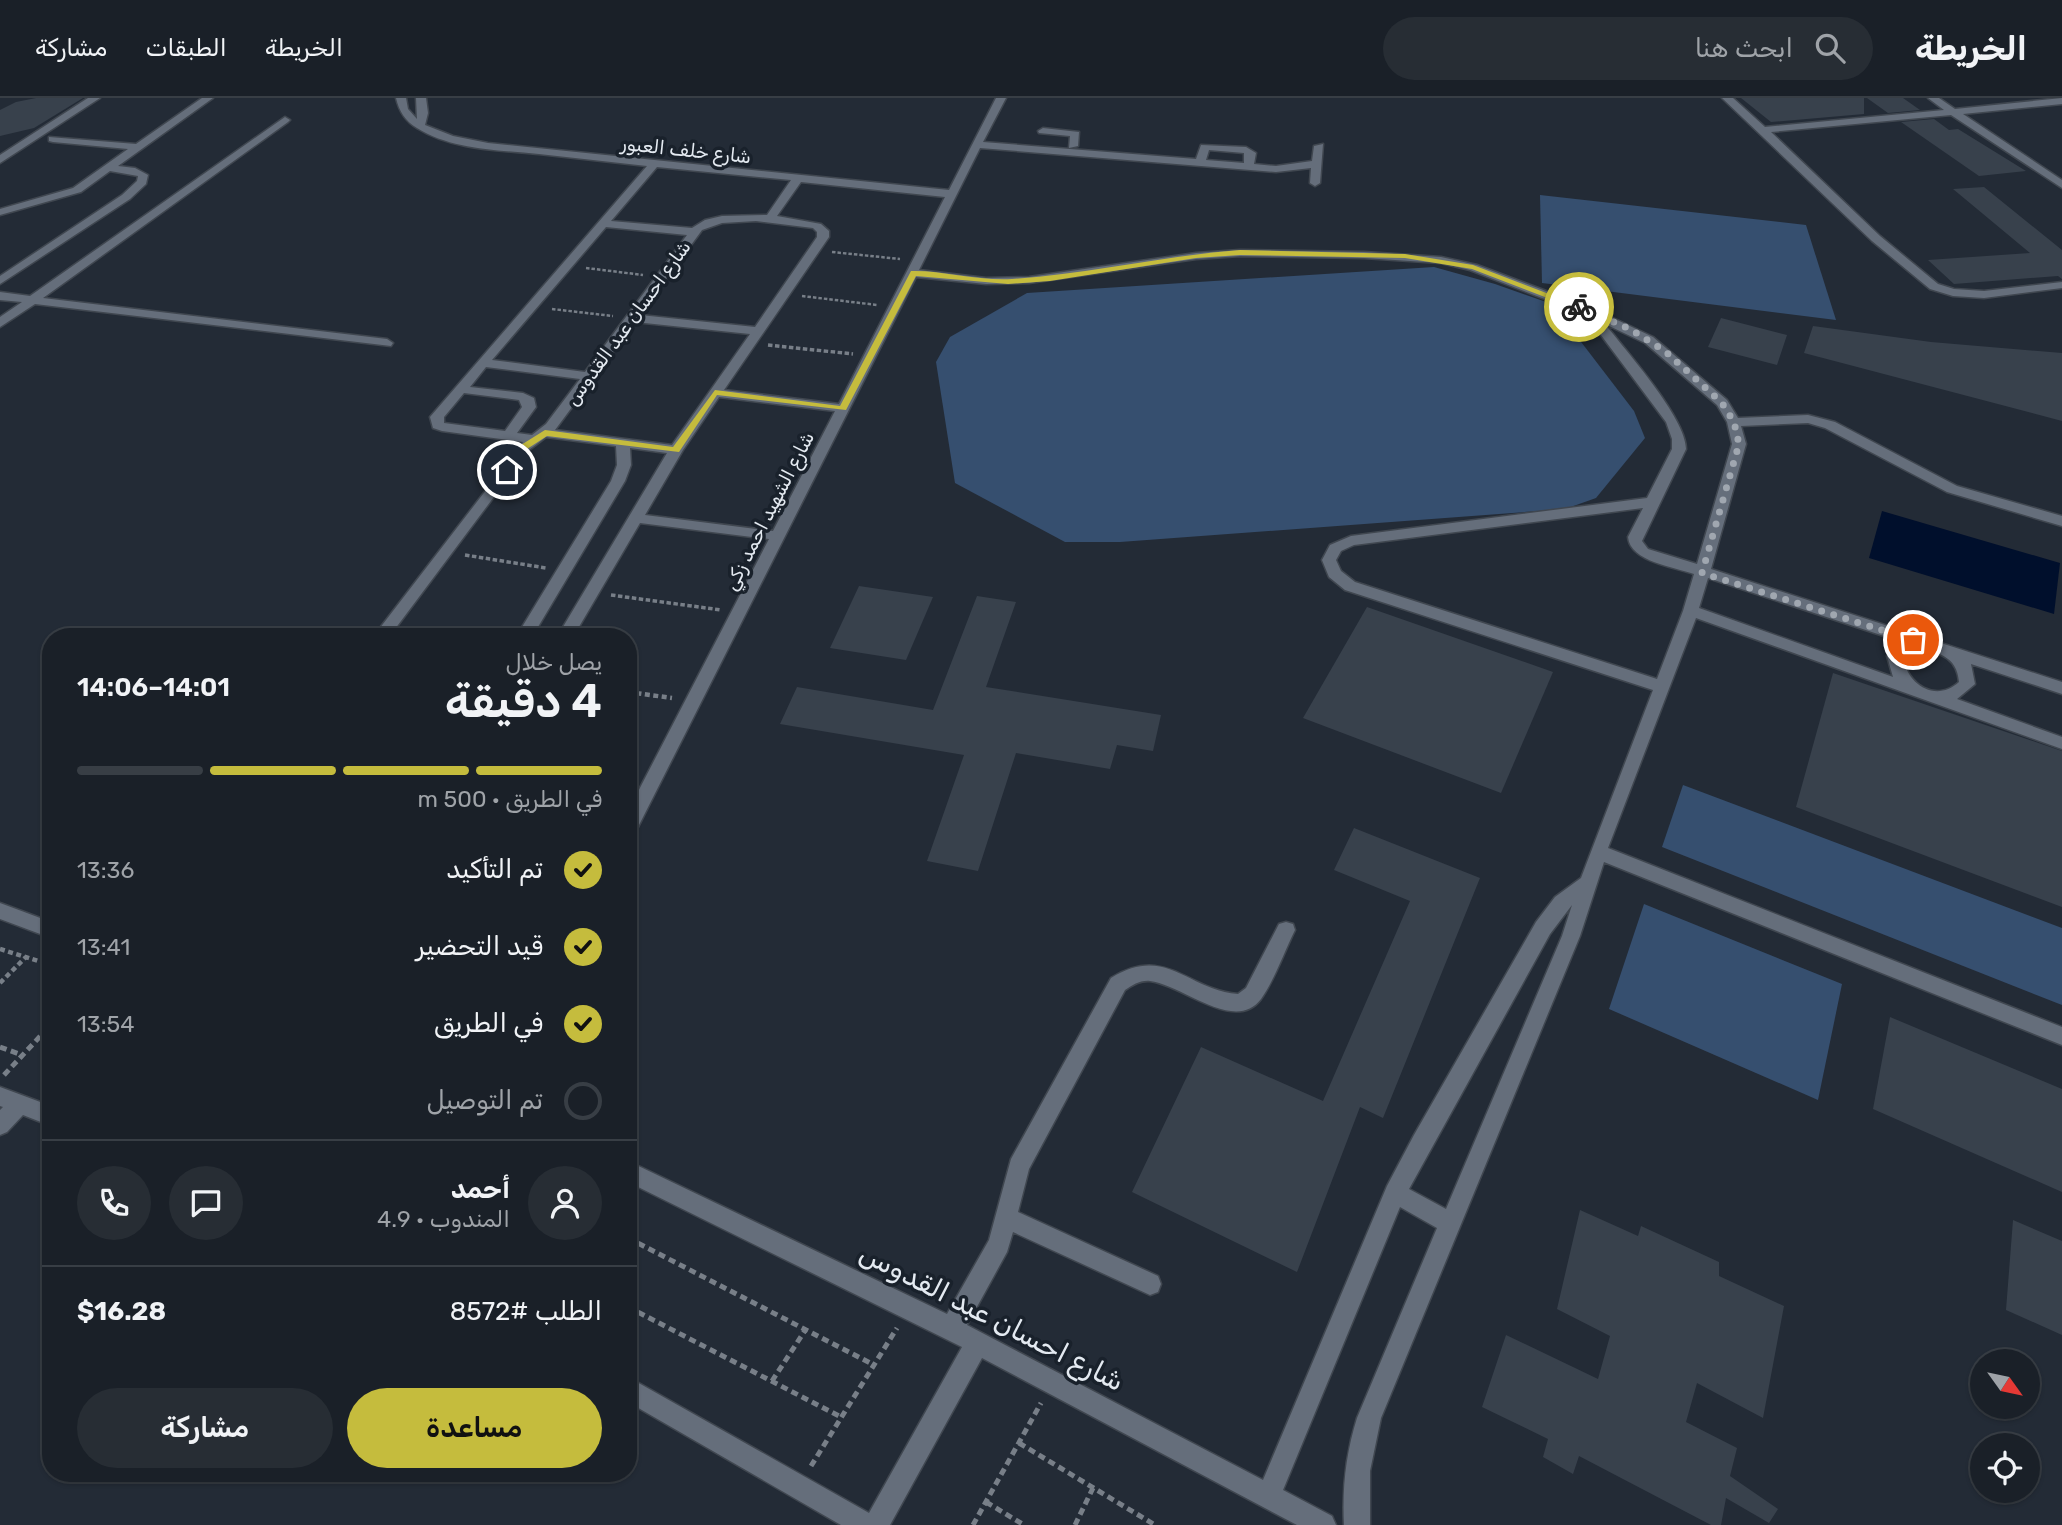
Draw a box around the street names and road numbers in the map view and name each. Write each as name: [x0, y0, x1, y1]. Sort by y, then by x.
street label: شارع خلف العبور: [618, 132, 752, 170]
street label: شارع احسان عبد القدوس: [560, 236, 697, 411]
street label: شارع الشهيد احمد زكي: [719, 428, 822, 596]
street label: شارع احسان عبد القدوس: [853, 1236, 1130, 1401]

